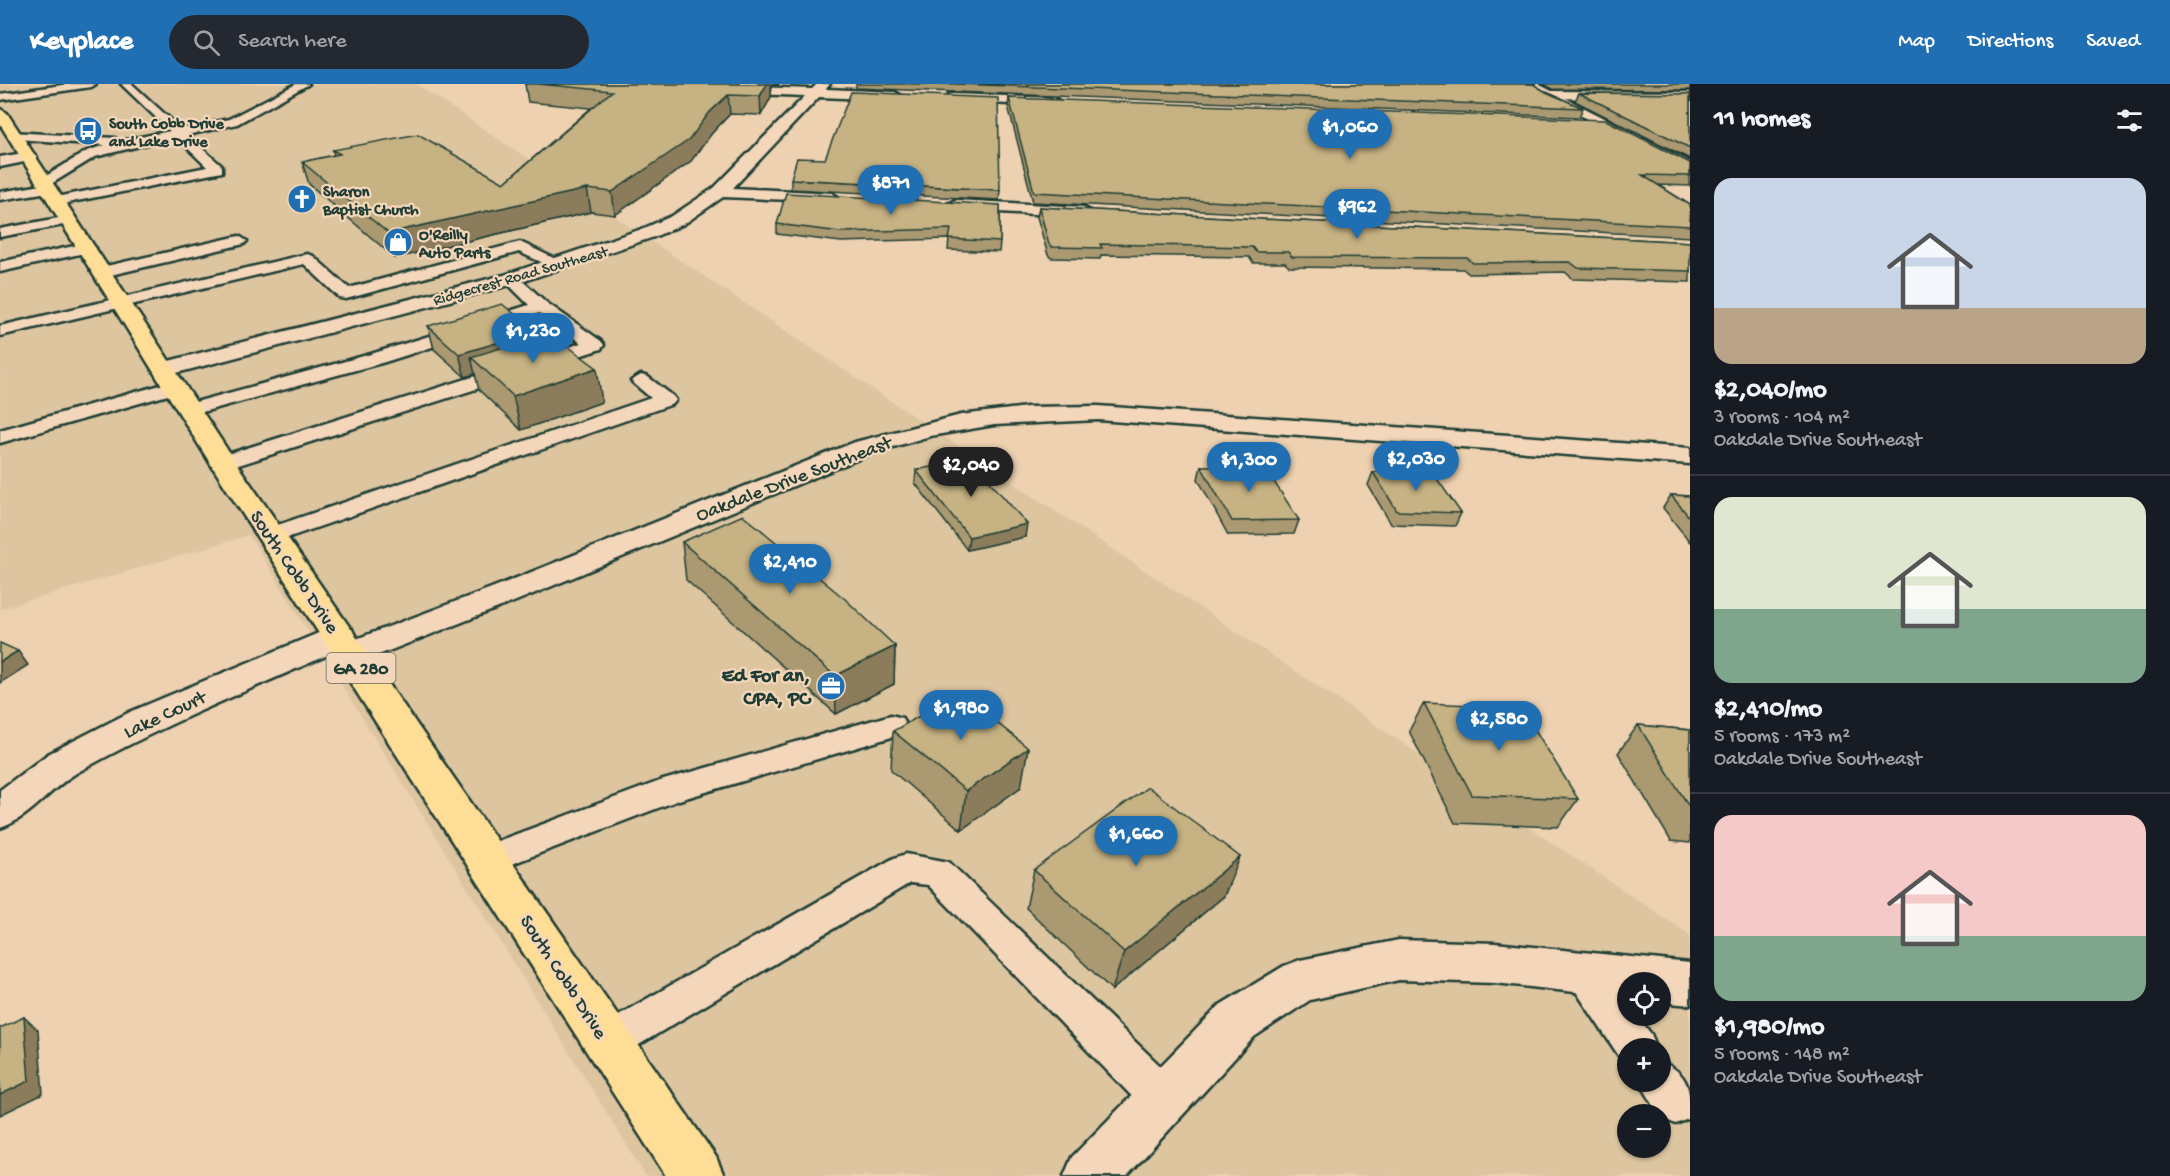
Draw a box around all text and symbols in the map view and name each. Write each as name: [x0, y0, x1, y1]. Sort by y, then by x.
search box: [169, 15, 589, 69]
text: Keyplace: [30, 26, 133, 59]
icon: search: [190, 26, 223, 59]
text: Search here: [238, 29, 347, 55]
text: Map: [1898, 30, 1935, 55]
text: Directions: [1968, 30, 2053, 55]
text: Saved: [2086, 30, 2140, 55]
icon: filters: [2113, 104, 2146, 137]
text: 11 homes: [1714, 105, 1810, 136]
pin: $1,060: [1301, 109, 1399, 160]
bus stop icon: South Cobb Drive and Lake Drive: [72, 115, 104, 147]
place label: South Cobb Drive and Lake Drive: [108, 116, 224, 153]
text: $1,060: [1322, 117, 1378, 140]
pin: $871: [855, 165, 927, 216]
text: $871: [872, 173, 910, 196]
church icon: Sharon Baptist Church: [286, 183, 318, 215]
place label: Sharon Baptist Church: [322, 184, 419, 221]
pin: $962: [1321, 189, 1393, 240]
text: $962: [1338, 197, 1376, 220]
icon: home: [1876, 217, 1984, 325]
shop icon: O'Reilly Auto Parts: [382, 226, 414, 258]
place label: O'Reilly Auto Parts: [418, 227, 491, 264]
street label: Ridgecrest Road Southeast: [431, 243, 612, 311]
pin: $1,230: [484, 313, 582, 364]
text: $1,230: [506, 321, 560, 344]
text: $2,040/mo: [1714, 376, 1827, 407]
text: 3 rooms · 104 m²: [1714, 407, 1850, 430]
text: Oakdale Drive Southeast: [1714, 430, 1922, 453]
street label: Oakdale Drive Southeast: [693, 432, 897, 528]
pin: $2,030: [1367, 441, 1465, 492]
pin: $1,300: [1200, 442, 1298, 493]
pin: $2,040: [922, 447, 1020, 498]
text: $2,030: [1387, 449, 1445, 472]
text: $1,300: [1221, 450, 1277, 473]
text: $2,040: [942, 455, 1000, 478]
street label: South Cobb Drive: [243, 507, 343, 639]
icon: home: [1876, 536, 1984, 644]
pin: $2,410: [741, 544, 839, 595]
text: $2,410: [763, 552, 817, 575]
road number: GA 280: [326, 653, 395, 683]
place label: Ed For an, CPA, PC: [722, 666, 812, 712]
office icon: Ed For an, CPA, PC: [815, 670, 847, 702]
street label: Lake Court: [121, 686, 212, 745]
pin: $1,980: [912, 690, 1010, 741]
text: $2,410/mo: [1714, 695, 1822, 726]
text: $1,980: [933, 698, 989, 721]
pin: $2,580: [1450, 701, 1548, 752]
text: $2,580: [1470, 709, 1528, 732]
text: 5 rooms · 173 m²: [1714, 726, 1850, 749]
text: Oakdale Drive Southeast: [1714, 749, 1922, 772]
pin: $1,660: [1087, 816, 1185, 867]
text: $1,660: [1109, 824, 1163, 847]
icon: home: [1876, 854, 1984, 962]
street label: South Cobb Drive: [513, 912, 611, 1045]
map controls: [1617, 972, 1671, 1158]
button: locate: [1617, 972, 1671, 1026]
text: $1,980/mo: [1714, 1013, 1825, 1044]
button: +: [1617, 1038, 1671, 1092]
text: 5 rooms · 148 m²: [1714, 1044, 1850, 1067]
text: Oakdale Drive Southeast: [1714, 1067, 1922, 1090]
button: −: [1617, 1104, 1671, 1158]

